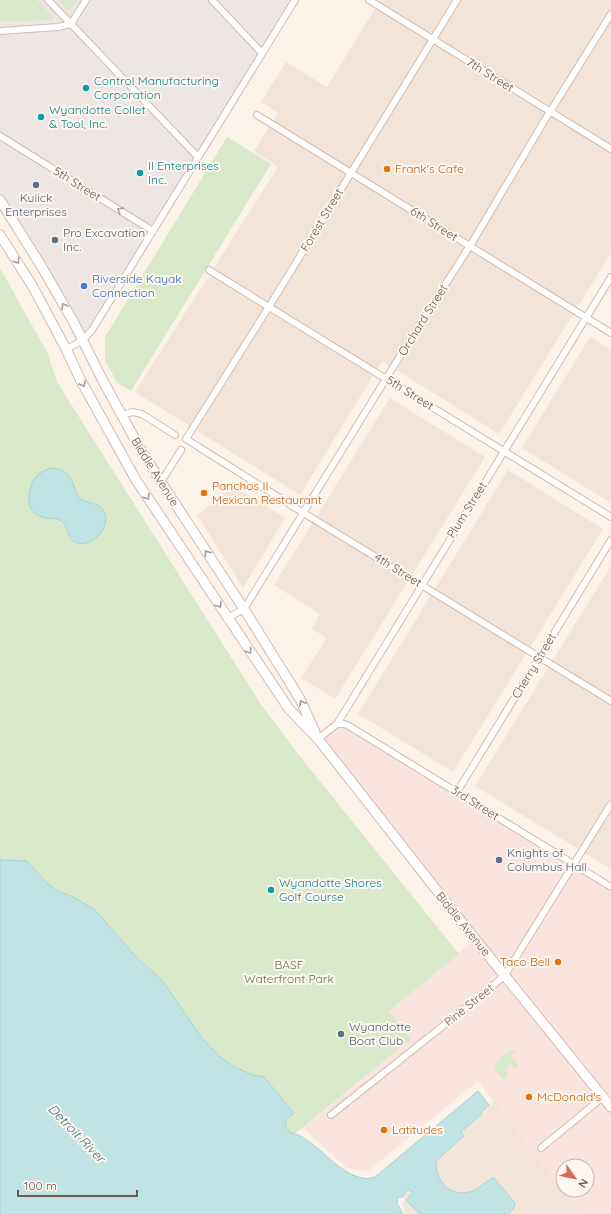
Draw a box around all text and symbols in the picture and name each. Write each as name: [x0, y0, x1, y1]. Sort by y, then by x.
street label: 7th Street: [464, 54, 517, 95]
place label: Control Manufacturing Corporation: [94, 73, 219, 102]
marker: Control Manufacturing Corporation: [81, 83, 91, 93]
place label: Wyandotte Collet & Tool, Inc.: [49, 102, 146, 131]
marker: Wyandotte Collet & Tool, Inc.: [36, 112, 46, 122]
place label: II Enterprises Inc.: [148, 158, 219, 187]
place label: Frank's Cafe: [395, 161, 464, 176]
street label: 5th Street: [51, 163, 104, 204]
marker: Frank's Cafe: [382, 164, 392, 174]
marker: II Enterprises Inc.: [135, 168, 145, 178]
marker: Kulick Enterprises: [31, 180, 41, 190]
street label: Forest Street: [297, 186, 346, 254]
place label: Kulick Enterprises: [5, 190, 67, 219]
street label: 6th Street: [408, 203, 461, 244]
one-way arrow: [117, 208, 124, 215]
place label: Pro Excavation Inc.: [63, 225, 145, 254]
marker: Pro Excavation Inc.: [50, 235, 60, 245]
one-way arrow: [12, 257, 20, 264]
place label: Riverside Kayak Connection: [92, 271, 182, 300]
marker: Riverside Kayak Connection: [79, 281, 89, 291]
street label: Orchard Street: [395, 281, 451, 358]
one-way arrow: [61, 303, 68, 310]
street label: 5th Street: [384, 372, 437, 413]
one-way arrow: [79, 379, 86, 387]
street label: Biddle Avenue: [128, 434, 183, 509]
place label: Panchos II Mexican Restaurant: [212, 478, 322, 507]
street label: Plum Street: [443, 479, 490, 541]
marker: Panchos II Mexican Restaurant: [199, 488, 209, 498]
one-way arrow: [142, 493, 150, 500]
street label: 4th Street: [372, 549, 425, 590]
one-way arrow: [204, 550, 212, 557]
one-way arrow: [214, 601, 221, 608]
street label: Cherry Street: [508, 630, 559, 701]
one-way arrow: [244, 646, 251, 653]
one-way arrow: [299, 700, 307, 708]
street label: 3rd Street: [448, 782, 502, 823]
place label: Knights of Columbus Hall: [507, 845, 587, 874]
marker: Knights of Columbus Hall: [494, 855, 504, 865]
place label: Wyandotte Shores Golf Course: [279, 875, 382, 904]
marker: Wyandotte Shores Golf Course: [266, 885, 276, 895]
street label: Biddle Avenue: [433, 888, 494, 959]
place label: Taco Bell: [500, 954, 550, 969]
park label: BASF Waterfront Park: [244, 957, 334, 986]
marker: Taco Bell: [553, 957, 563, 967]
street label: Pine Street: [441, 980, 497, 1029]
place label: Wyandotte Boat Club: [349, 1019, 411, 1048]
marker: Wyandotte Boat Club: [336, 1029, 346, 1039]
place label: McDonald's: [537, 1089, 602, 1104]
marker: McDonald's: [524, 1092, 534, 1102]
water label: Detroit River: [45, 1100, 110, 1167]
place label: Latitudes: [392, 1122, 443, 1137]
marker: Latitudes: [379, 1125, 389, 1135]
north arrow: [555, 1158, 595, 1198]
scale bar: [18, 1172, 137, 1198]
text: N: [575, 1176, 591, 1191]
text: 100 m: [24, 1178, 57, 1193]

